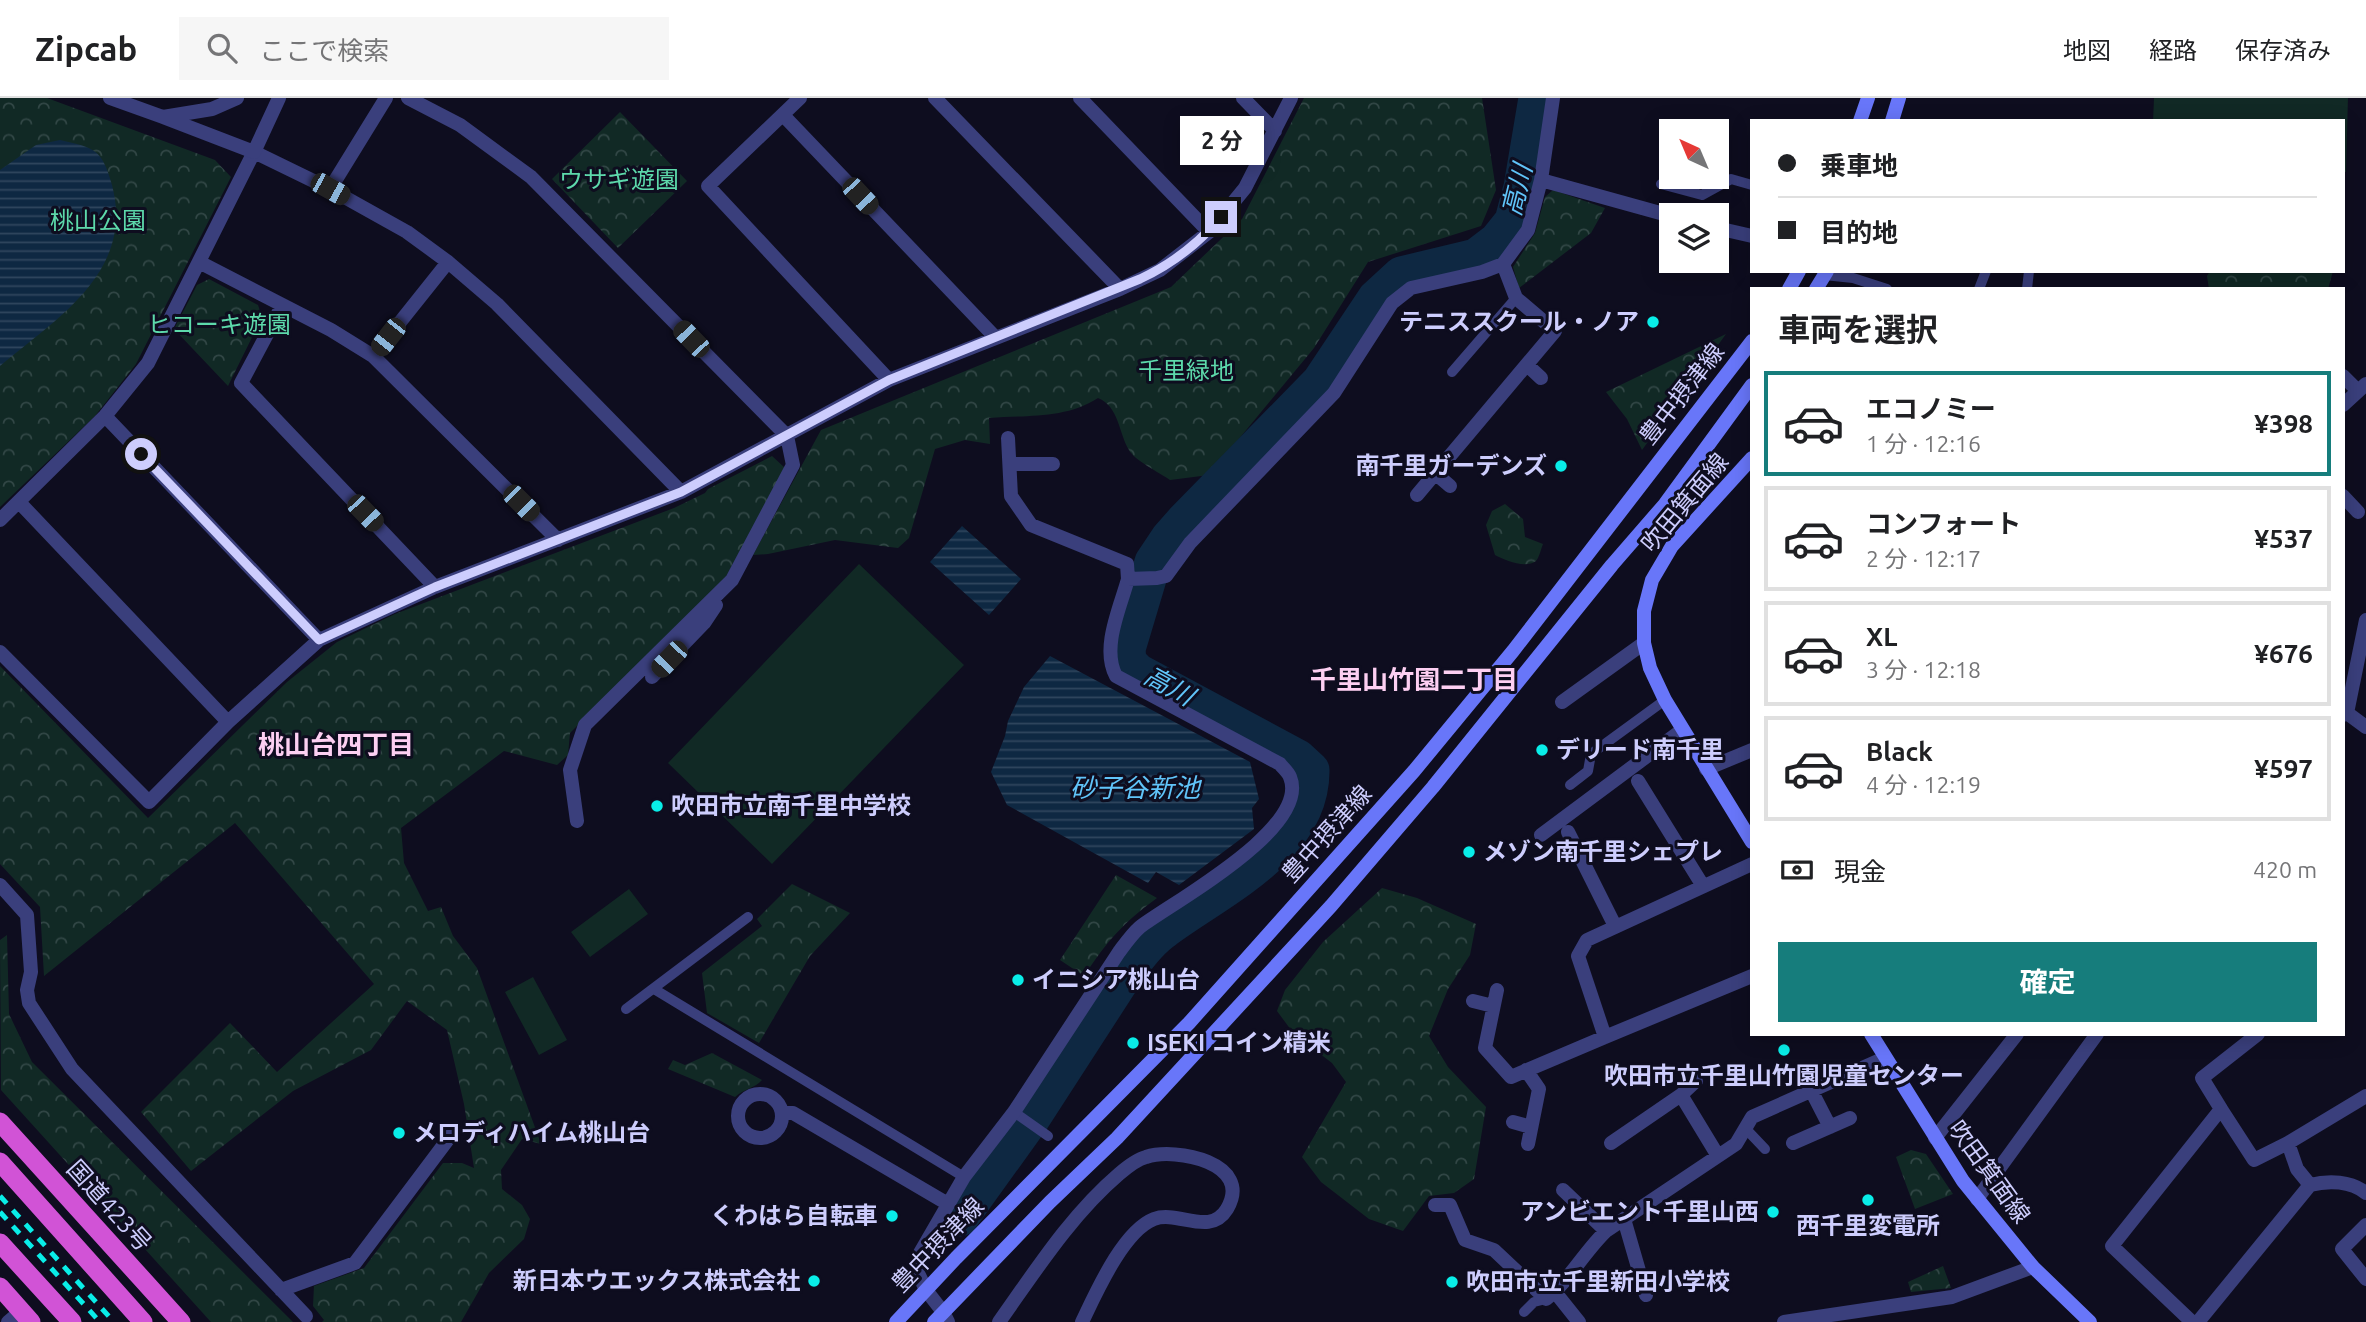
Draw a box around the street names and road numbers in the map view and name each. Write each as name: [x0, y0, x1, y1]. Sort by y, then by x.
street label: 豊中摂津線: [1634, 338, 1729, 449]
street label: 吹田箕面線: [1636, 448, 1734, 557]
street label: 豊中摂津線: [1276, 780, 1377, 887]
street label: 吹田箕面線: [1943, 1115, 2036, 1228]
street label: 国道423号: [62, 1155, 157, 1257]
street label: 豊中摂津線: [886, 1192, 989, 1297]

